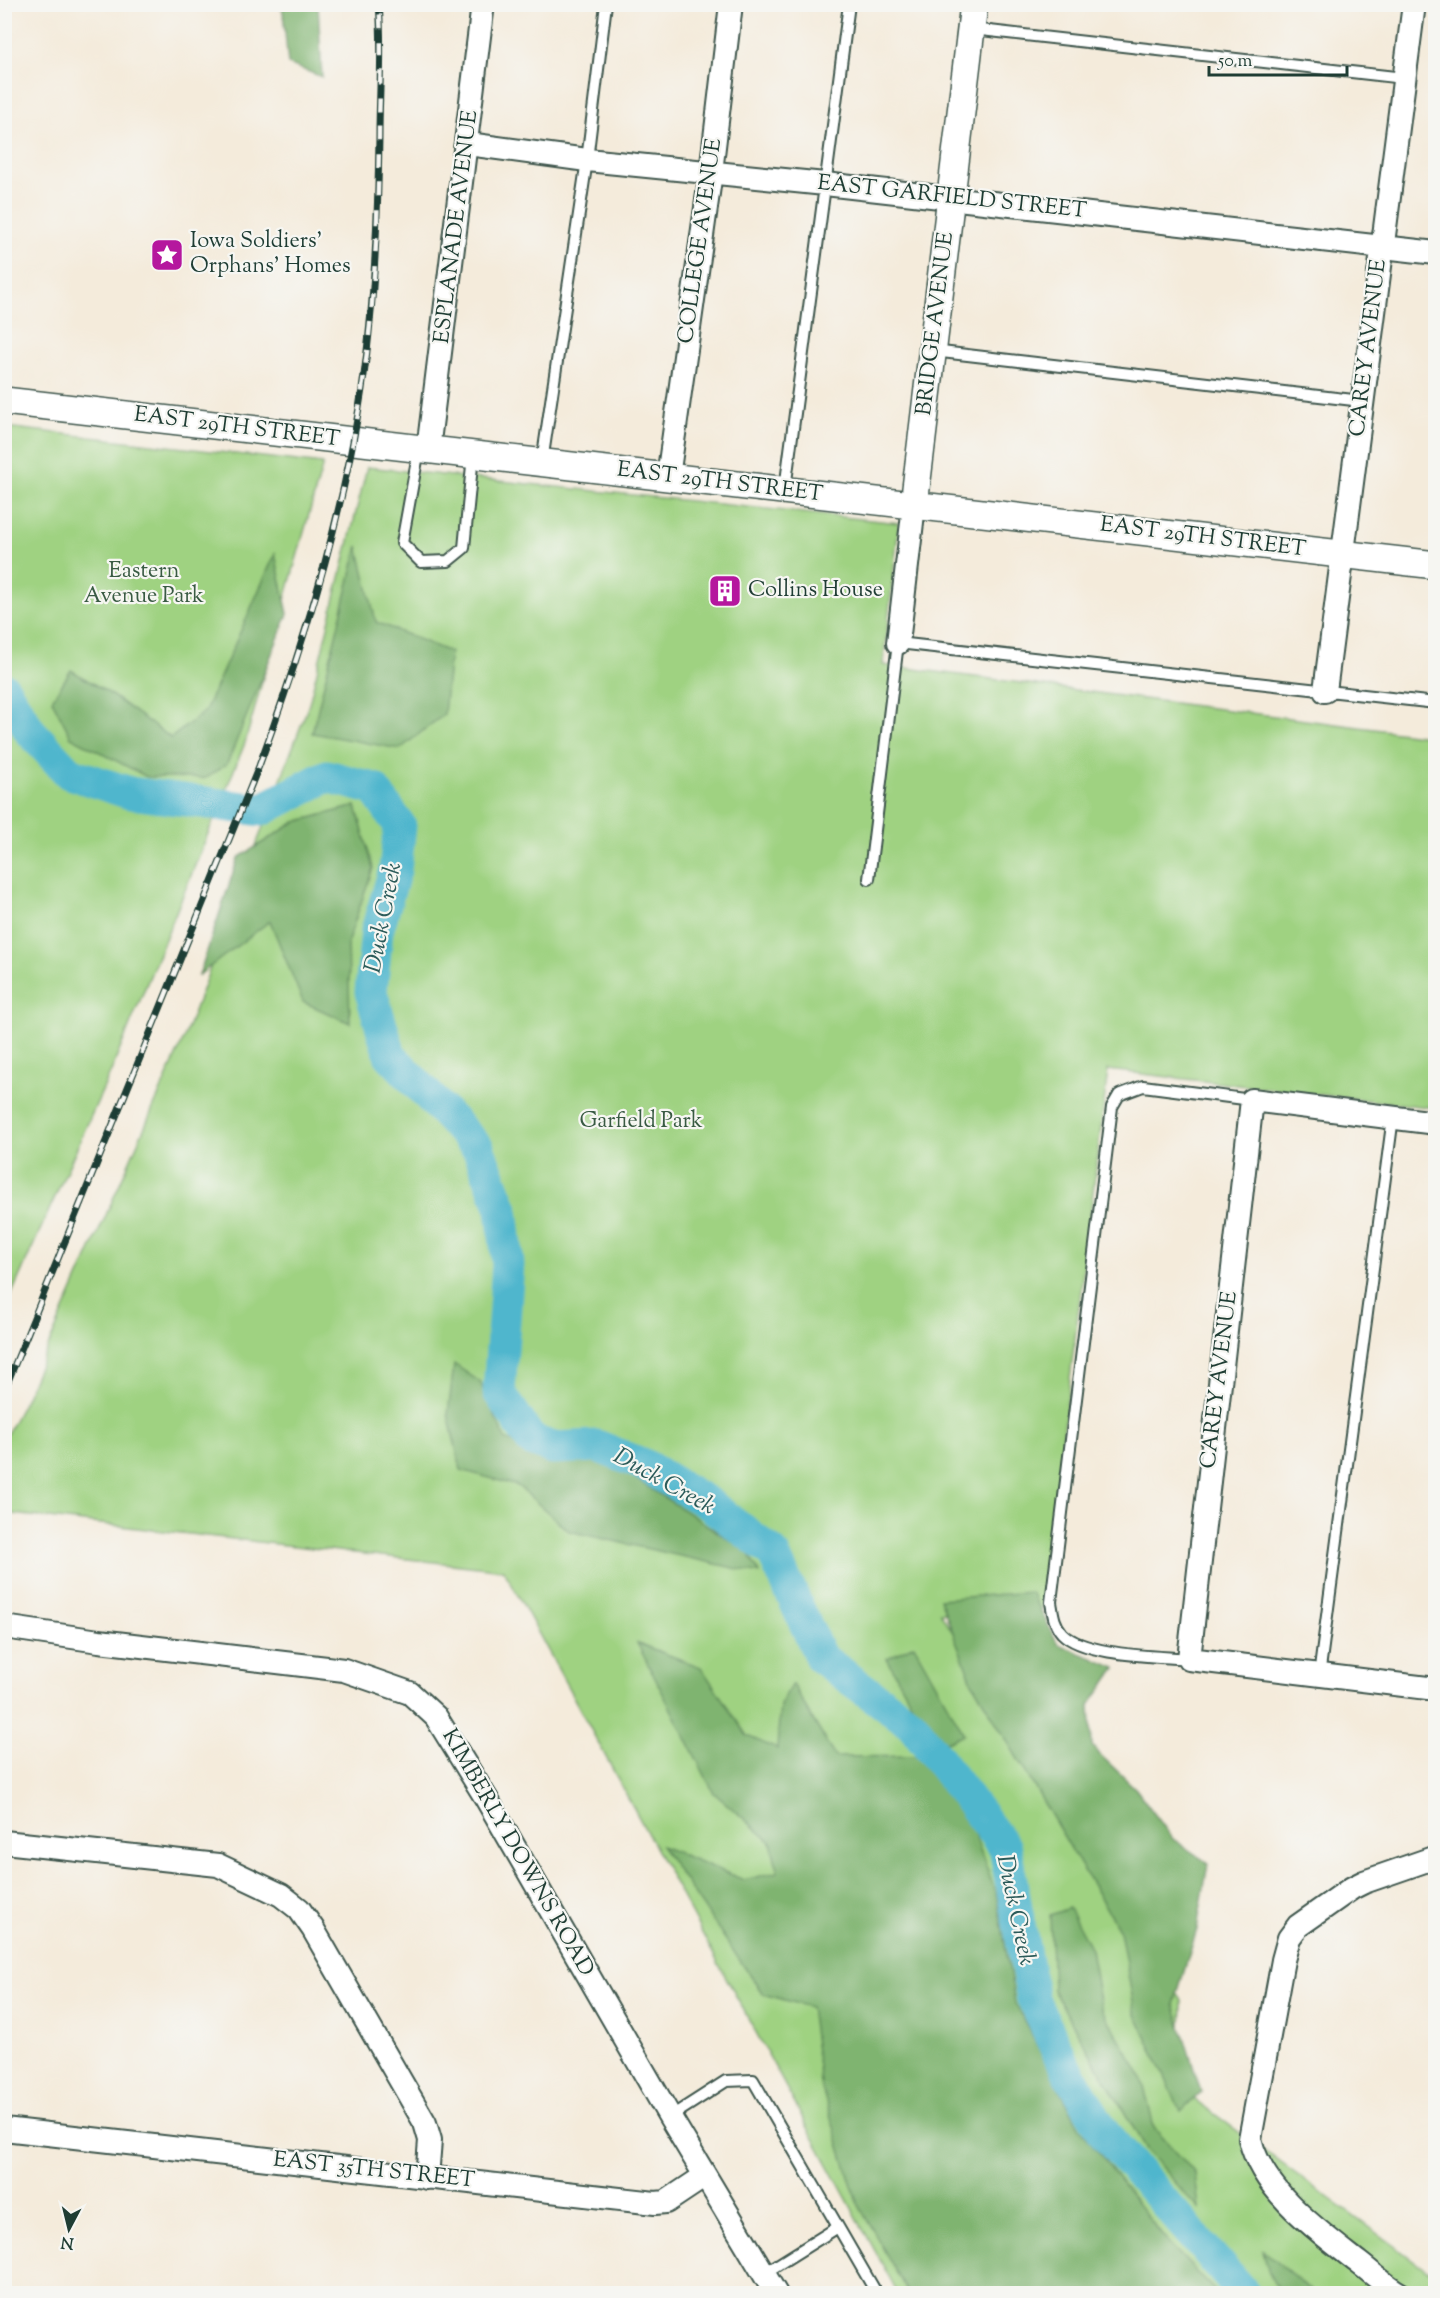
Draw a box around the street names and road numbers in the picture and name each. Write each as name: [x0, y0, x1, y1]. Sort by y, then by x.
street label: ESPLANADE AVENUE: [427, 108, 487, 346]
street label: COLLEGE AVENUE: [671, 136, 731, 346]
street label: EAST GARFIELD STREET: [816, 168, 1089, 228]
street label: BRIDGE AVENUE: [909, 230, 963, 418]
street label: CAREY AVENUE: [1342, 257, 1396, 439]
street label: EAST 29TH STREET: [132, 399, 342, 457]
street label: EAST 29TH STREET: [615, 454, 825, 512]
street label: EAST 29TH STREET: [1098, 509, 1308, 567]
street label: CAREY AVENUE: [1193, 1289, 1247, 1471]
street label: KIMBERLY DOWNS ROAD: [433, 1723, 601, 1983]
street label: EAST 35TH STREET: [272, 2145, 477, 2198]

